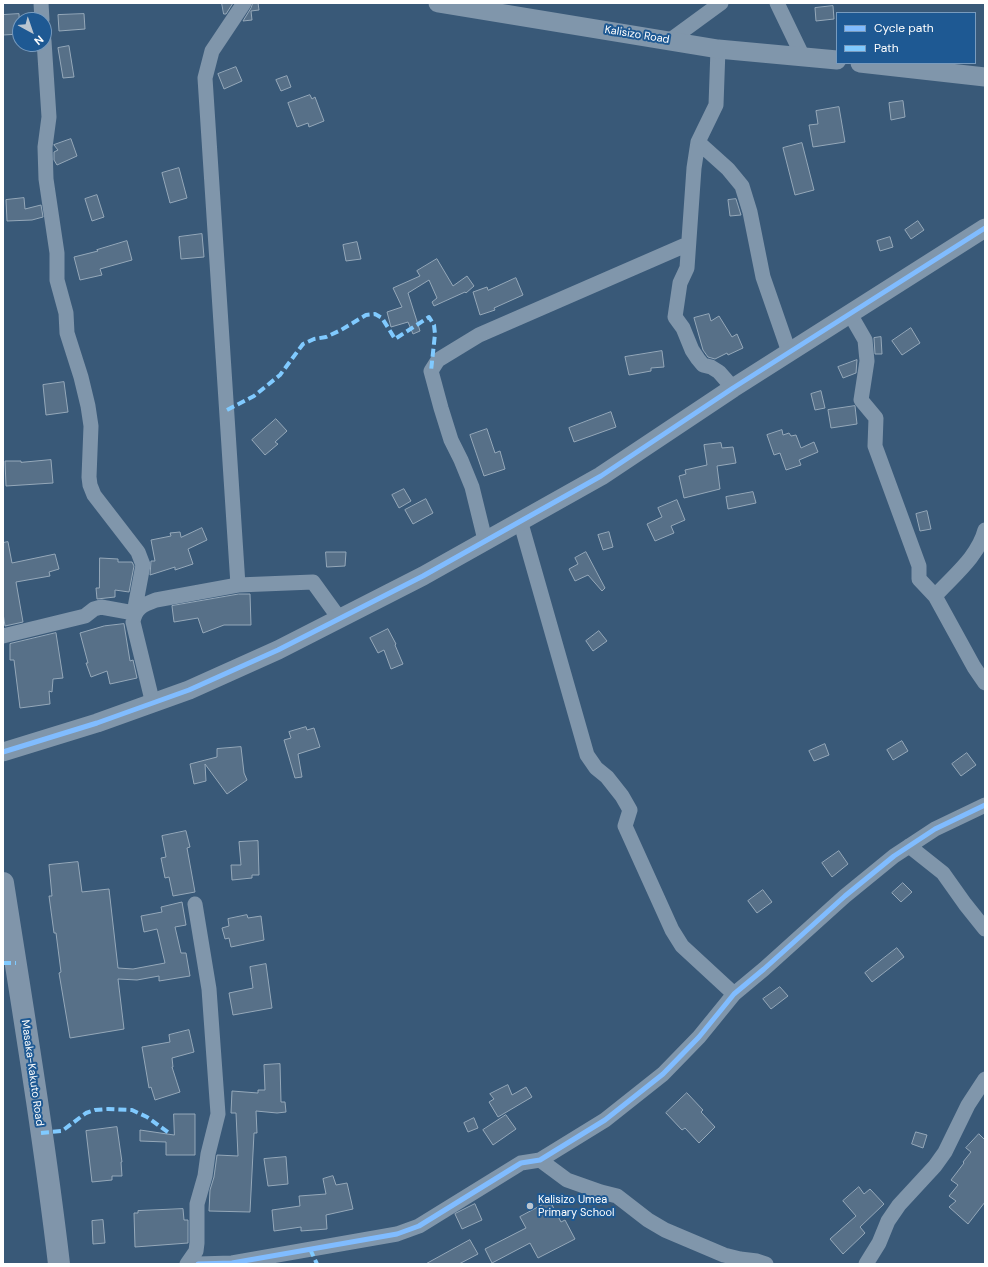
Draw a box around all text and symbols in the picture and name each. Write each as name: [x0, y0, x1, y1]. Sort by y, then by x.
north arrow: [12, 12, 52, 52]
legend: [836, 12, 976, 64]
text: Cycle path: [874, 20, 934, 36]
street label: Kalisizo Road: [604, 23, 670, 47]
text: N: [31, 32, 47, 48]
text: Path: [874, 40, 899, 56]
street label: Masaka-Kakuto Road: [18, 1019, 46, 1127]
place label: Kalisizo Umea Primary School: [538, 1193, 614, 1219]
marker: Kalisizo Umea Primary School: [525, 1201, 535, 1211]

